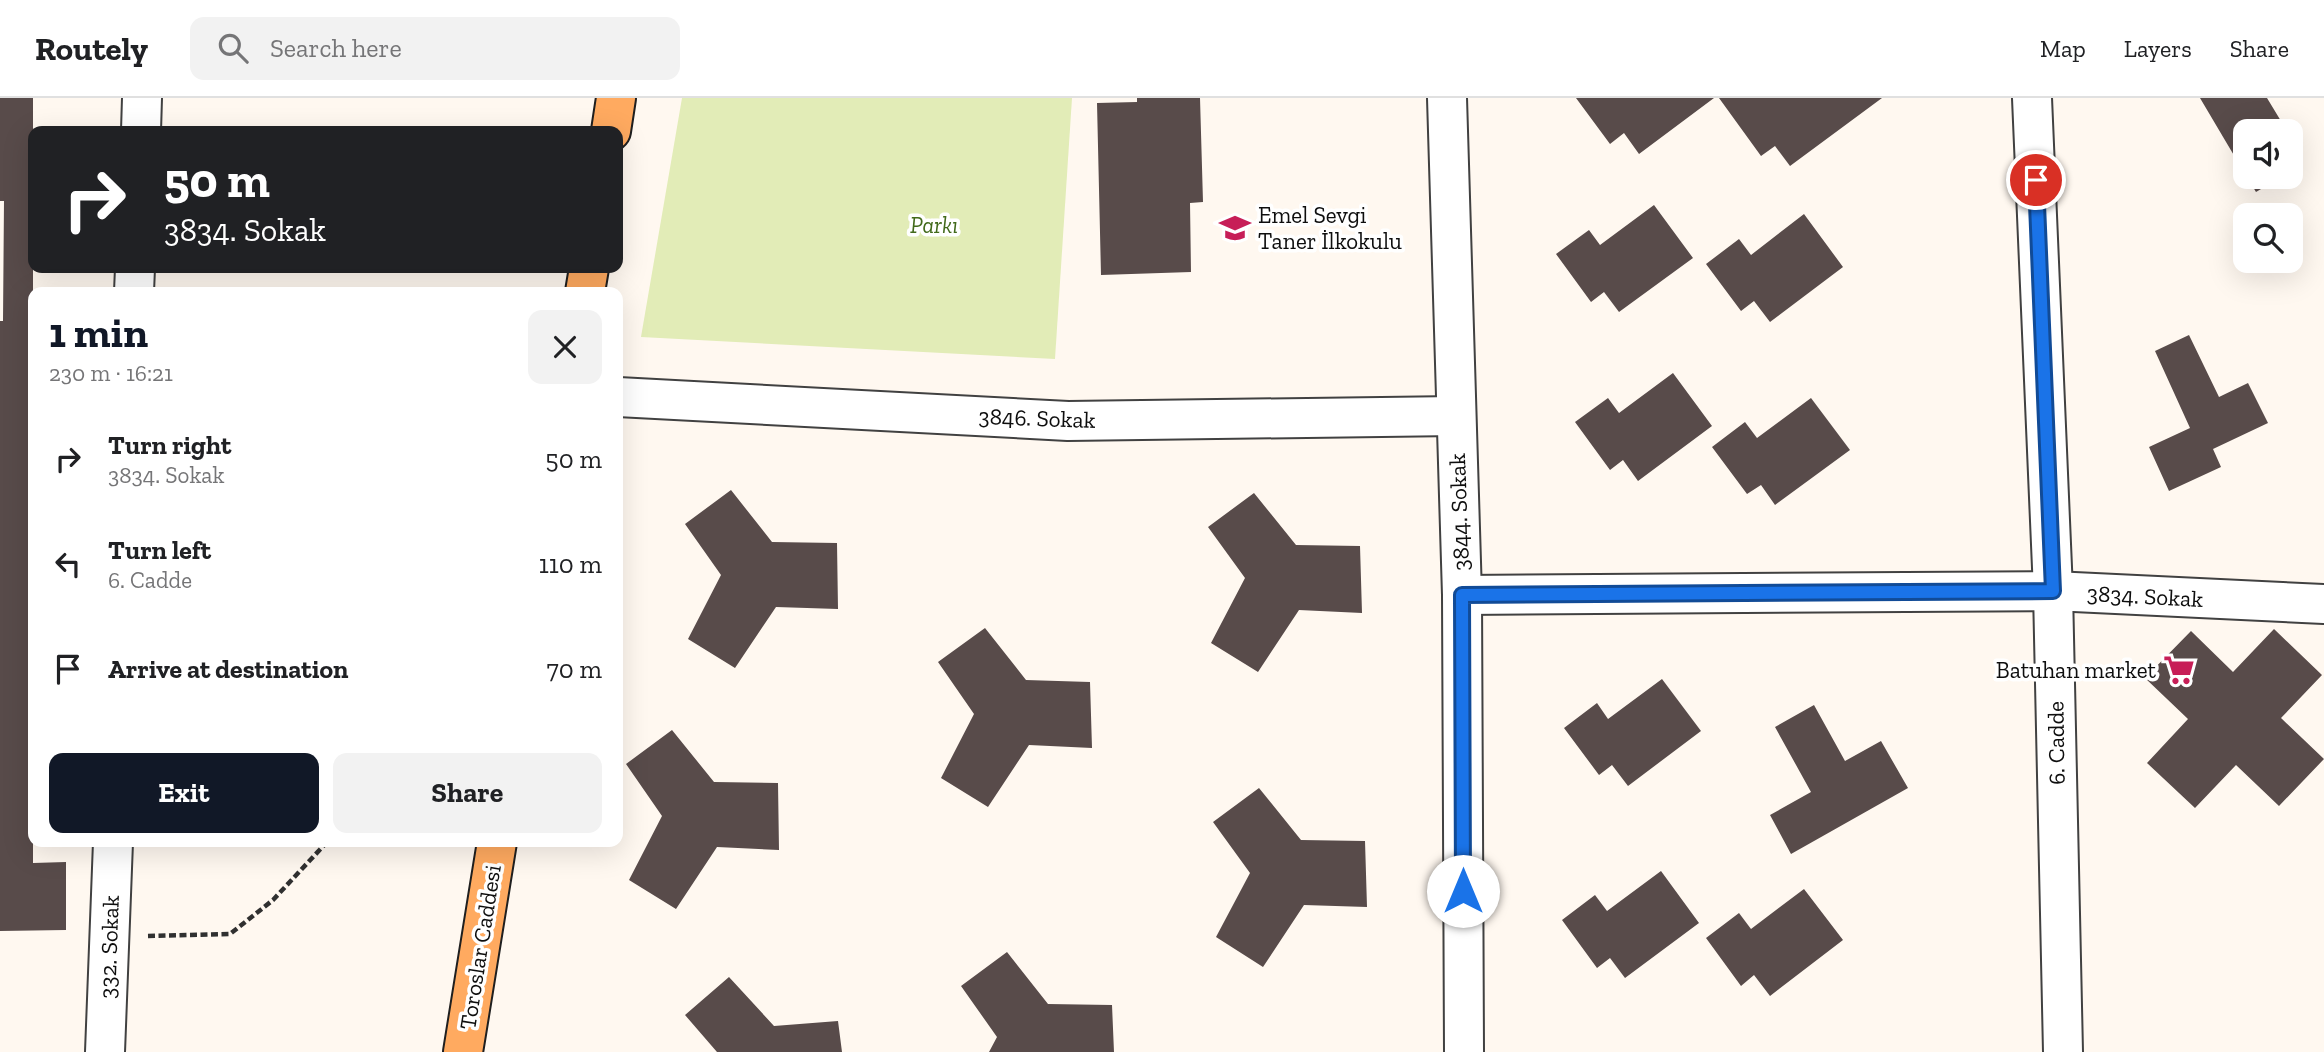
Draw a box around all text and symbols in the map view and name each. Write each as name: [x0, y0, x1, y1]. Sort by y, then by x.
search box: [190, 17, 680, 80]
text: Routely: [35, 29, 148, 68]
icon: search: [214, 29, 252, 67]
text: Search here: [270, 32, 402, 64]
text: Map: [2040, 34, 2086, 63]
text: Layers: [2124, 34, 2192, 63]
text: Share: [2230, 34, 2289, 63]
map controls: [2233, 119, 2303, 273]
button: sound: [2233, 119, 2303, 189]
pin: [2006, 150, 2066, 210]
text: 50 m: [164, 151, 270, 210]
icon: right: [49, 154, 140, 245]
icon: arrive: [2017, 161, 2055, 199]
place label: Emel Sevgi Taner İlkokulu: [1258, 201, 1402, 255]
button: search: [2233, 203, 2303, 273]
text: 3834. Sokak: [164, 211, 326, 249]
park label: Parkı: [910, 211, 958, 239]
school or university icon: Emel Sevgi Taner İlkokulu: [1218, 211, 1252, 245]
text: 1 min: [49, 307, 148, 358]
button: close: [528, 310, 602, 384]
text: 230 m · 16:21: [49, 359, 173, 387]
street label: 3846. Sokak: [978, 402, 1096, 434]
text: Turn right: [108, 429, 231, 461]
icon: right: [49, 440, 87, 478]
text: 50 m: [545, 443, 602, 475]
street label: 3844. Sokak: [1443, 453, 1475, 571]
text: 3834. Sokak: [108, 461, 224, 489]
text: Turn left: [108, 534, 211, 566]
icon: left: [49, 545, 87, 583]
text: 110 m: [539, 548, 602, 580]
text: 6. Cadde: [108, 566, 192, 594]
street label: 3834. Sokak: [2086, 579, 2204, 613]
icon: arrive: [49, 650, 87, 688]
text: Arrive at destination: [108, 653, 348, 685]
text: 70 m: [546, 653, 602, 685]
supermarket icon: Batuhan market: [2162, 653, 2196, 687]
place label: Batuhan market: [1996, 656, 2156, 684]
street label: 6. Cadde: [2041, 701, 2071, 785]
button: Exit: [49, 753, 319, 833]
button: Share: [333, 753, 602, 833]
position arrow: [1426, 854, 1500, 928]
street label: Toroslar Caddesi: [453, 863, 507, 1031]
street label: 332. Sokak: [93, 895, 125, 999]

